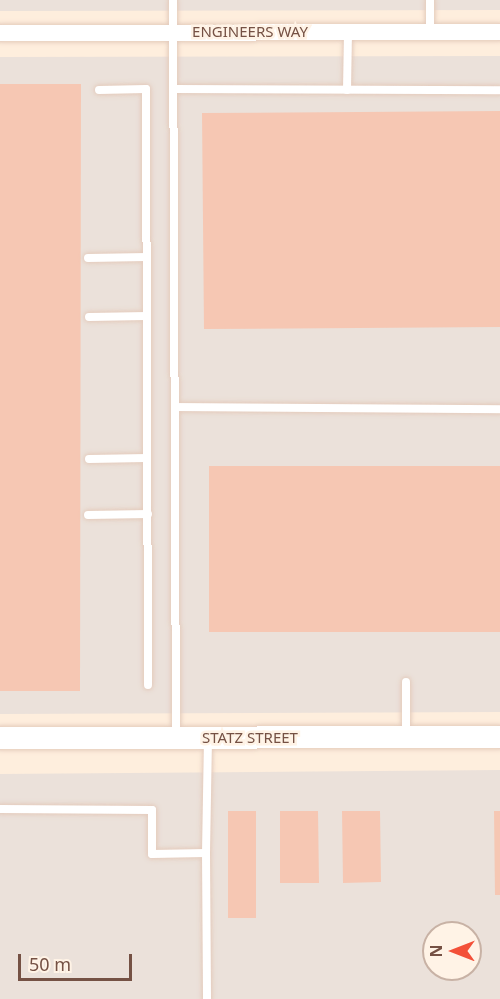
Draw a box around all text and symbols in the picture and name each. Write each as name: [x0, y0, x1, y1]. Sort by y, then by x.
street label: ENGINEERS WAY: [192, 23, 308, 41]
street label: STATZ STREET: [202, 729, 298, 747]
north arrow: [422, 921, 482, 981]
scale bar: [21, 942, 135, 980]
text: N: [425, 945, 447, 958]
text: 50 m: [29, 952, 71, 976]

